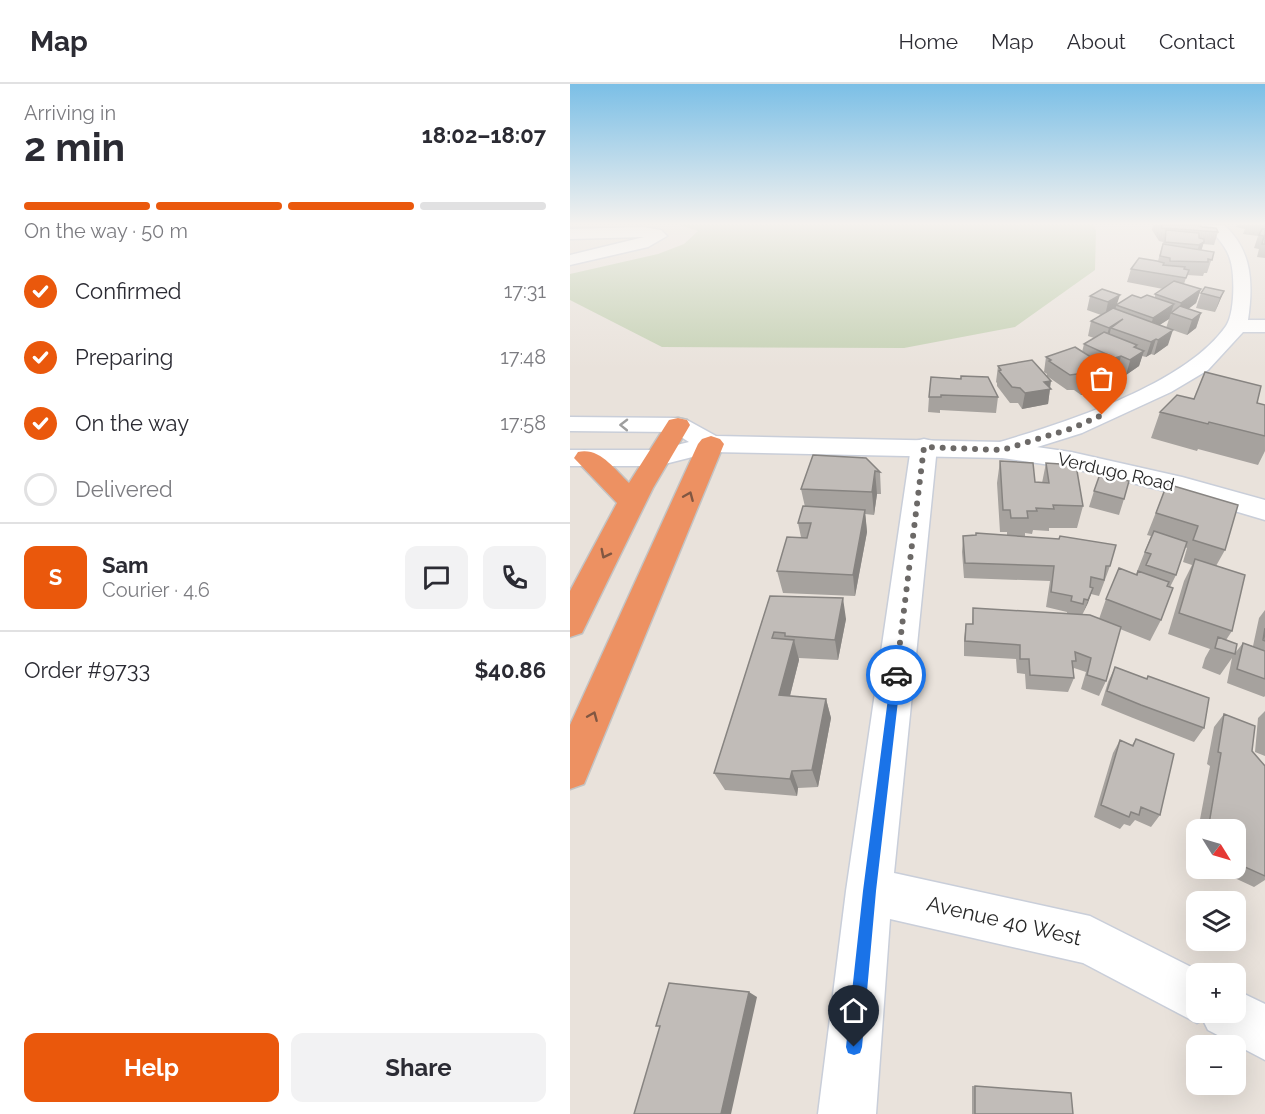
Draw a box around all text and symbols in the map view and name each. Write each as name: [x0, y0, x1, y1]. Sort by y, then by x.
text: Map: [30, 25, 88, 58]
text: Home: [899, 29, 958, 54]
text: Map: [991, 29, 1034, 54]
text: About: [1067, 29, 1126, 54]
text: Contact: [1159, 29, 1235, 54]
text: Arriving in: [24, 101, 116, 125]
text: 18:02–18:07: [422, 122, 546, 148]
text: 2 min: [24, 124, 125, 170]
text: On the way · 50 m: [24, 219, 188, 243]
icon: check: [24, 275, 57, 308]
text: Confirmed: [75, 278, 182, 304]
text: 17:31: [504, 279, 546, 303]
icon: check: [24, 341, 57, 374]
text: Preparing: [75, 344, 173, 370]
text: 17:48: [500, 345, 546, 369]
pin: [1076, 353, 1127, 415]
icon: bag: [1085, 362, 1118, 395]
icon: check: [24, 407, 57, 440]
text: On the way: [75, 410, 189, 436]
text: 17:58: [500, 411, 546, 435]
one-way arrow: [619, 419, 628, 431]
street label: Verdugo Road: [1056, 448, 1177, 495]
text: Delivered: [75, 476, 173, 502]
one-way arrow: [681, 491, 693, 502]
button: chat: [405, 546, 468, 609]
button: phone: [483, 546, 546, 609]
one-way arrow: [601, 548, 613, 559]
text: Sam: [102, 552, 149, 578]
text: S: [49, 564, 62, 590]
text: Courier · 4.6: [102, 578, 210, 602]
courier: [866, 645, 926, 705]
text: Order #9733: [24, 657, 150, 683]
text: $40.86: [474, 657, 546, 683]
icon: car: [880, 659, 913, 692]
one-way arrow: [586, 711, 598, 722]
north arrow: [1186, 819, 1246, 879]
map controls: [1186, 819, 1246, 1095]
street label: Avenue 40 West: [924, 891, 1084, 950]
button: layers: [1186, 891, 1246, 951]
button: +: [1186, 963, 1246, 1023]
pin: [828, 985, 879, 1047]
icon: home: [837, 994, 870, 1027]
button: Help: [24, 1033, 279, 1102]
button: Share: [291, 1033, 546, 1102]
button: −: [1186, 1035, 1246, 1095]

